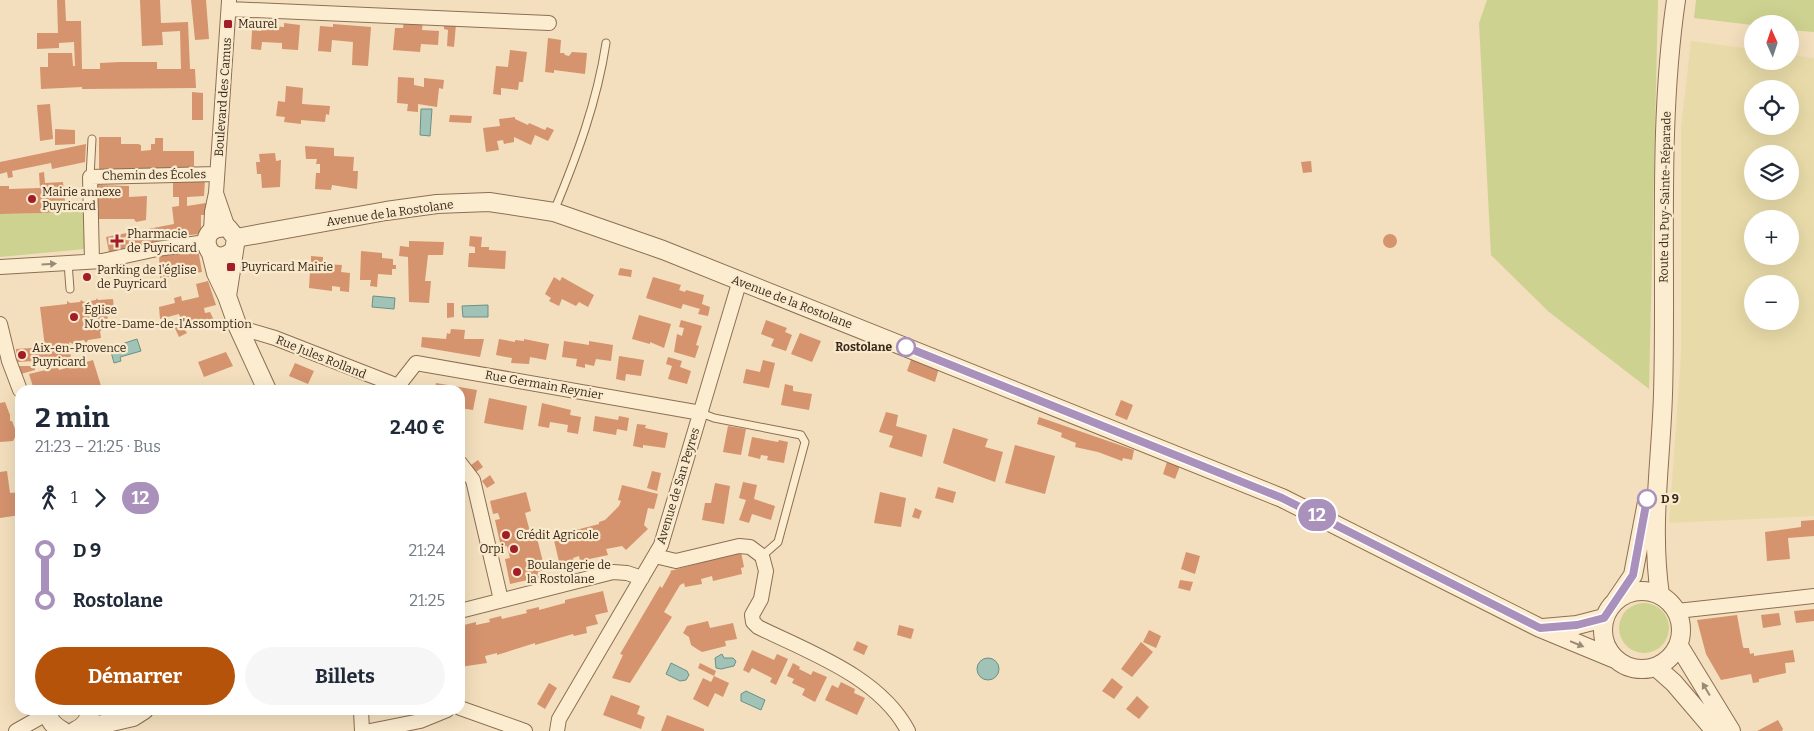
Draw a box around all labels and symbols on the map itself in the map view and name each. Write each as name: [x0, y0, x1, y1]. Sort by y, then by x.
north arrow: [1744, 15, 1799, 70]
place label: Maurel: [238, 17, 278, 31]
marker: Maurel: [222, 18, 234, 30]
street label: Boulevard des Camus: [212, 37, 234, 157]
street label: Route du Puy-Sainte-Réparade: [1657, 111, 1673, 283]
street label: Chemin des Écoles: [102, 166, 206, 183]
place label: Mairie annexe Puyricard: [42, 185, 121, 213]
marker: Mairie annexe Puyricard: [26, 193, 38, 205]
street label: Avenue de la Rostolane: [325, 197, 455, 229]
place label: Pharmacie de Puyricard: [127, 227, 197, 255]
marker: Pharmacie de Puyricard: [111, 235, 123, 247]
one-way arrow: [41, 259, 57, 267]
place label: Puyricard Mairie: [241, 260, 333, 274]
marker: Puyricard Mairie: [225, 261, 237, 273]
place label: Parking de l'église de Puyricard: [97, 263, 197, 291]
marker: Parking de l'église de Puyricard: [81, 271, 93, 283]
street label: Avenue de la Rostolane: [730, 272, 854, 332]
place label: Église Notre-Dame-de-l'Assomption: [84, 302, 252, 331]
marker: Église Notre-Dame-de-l'Assomption: [68, 311, 80, 323]
street label: Rue Jules Rolland: [274, 333, 368, 381]
marker: Rostolane: [896, 337, 916, 357]
place label: Rostolane: [835, 340, 892, 354]
place label: Aix-en-Provence Puyricard: [32, 341, 126, 369]
marker: Aix-en-Provence Puyricard: [16, 349, 28, 361]
street label: Rue Germain Reynier: [484, 368, 605, 402]
street label: Avenue de San Peyres: [654, 426, 702, 546]
marker: D 9: [1637, 489, 1657, 509]
place label: D 9: [1661, 492, 1679, 506]
line badge: 12: [1294, 499, 1340, 531]
place label: Crédit Agricole: [516, 528, 599, 542]
marker: Crédit Agricole: [500, 529, 512, 541]
place label: Orpi: [479, 542, 504, 556]
marker: Orpi: [508, 543, 520, 555]
place label: Boulangerie de la Rostolane: [527, 558, 611, 586]
marker: Boulangerie de la Rostolane: [511, 566, 523, 578]
one-way arrow: [1570, 640, 1584, 648]
one-way arrow: [1701, 683, 1710, 696]

